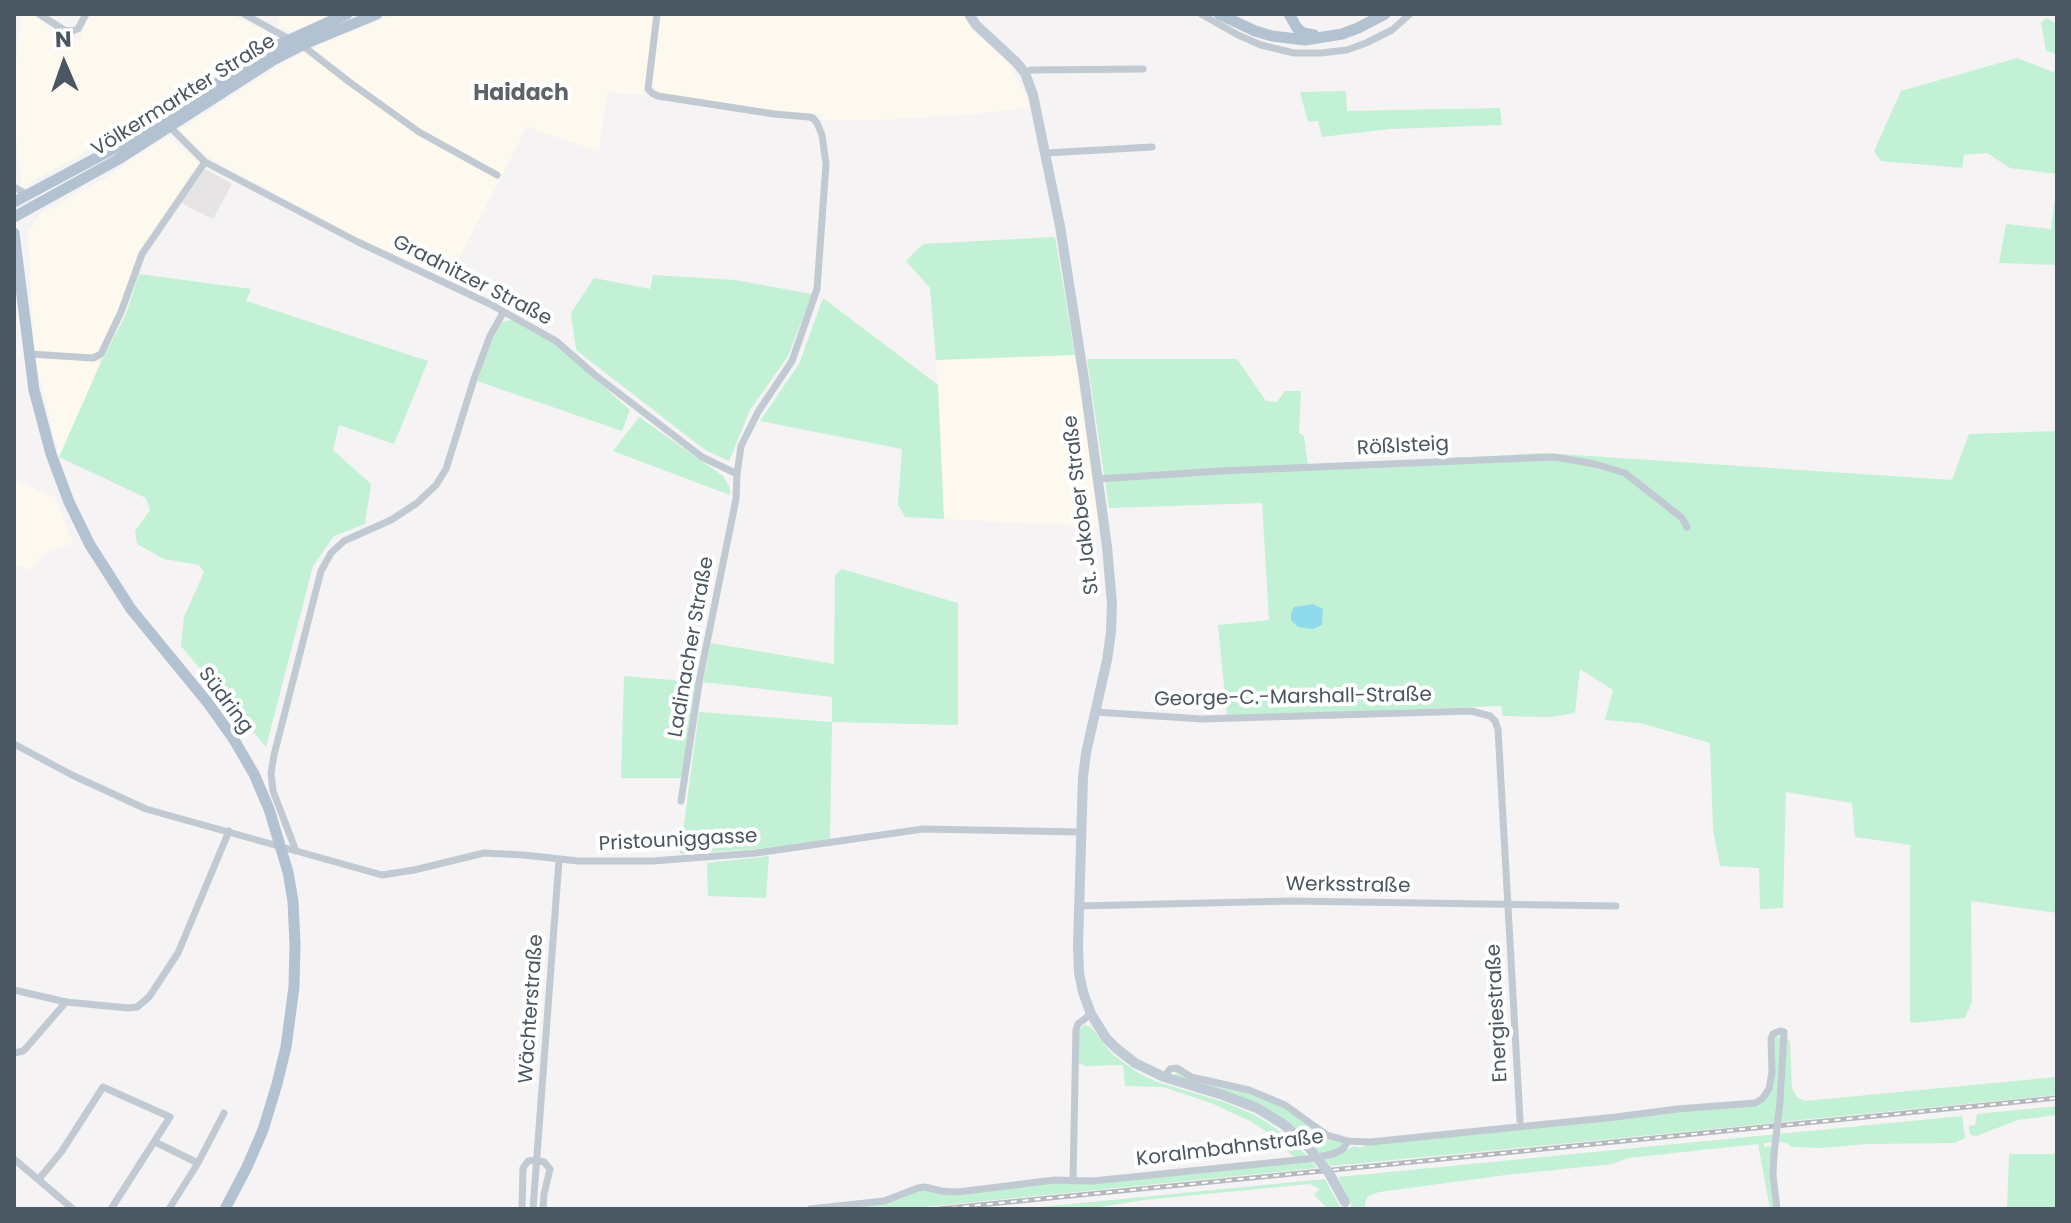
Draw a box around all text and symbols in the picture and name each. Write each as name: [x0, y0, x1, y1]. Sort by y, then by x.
north arrow: [24, 24, 104, 104]
text: N: [54, 24, 72, 55]
street label: Völkermarkter Straße: [88, 30, 280, 162]
district label: Haidach: [473, 81, 569, 107]
street label: Gradnitzer Straße: [388, 230, 556, 332]
street label: St. Jakober Straße: [1059, 414, 1105, 596]
street label: Rößlsteig: [1356, 433, 1450, 461]
street label: Ladinacher Straße: [664, 555, 720, 739]
street label: Südring: [192, 663, 258, 739]
street label: George-C.-Marshall-Straße: [1154, 684, 1432, 712]
street label: Pristouniggasse: [598, 825, 758, 857]
street label: Werksstraße: [1285, 873, 1411, 899]
street label: Wächterstraße: [515, 933, 549, 1085]
street label: Energiestraße: [1482, 943, 1514, 1083]
street label: Koralmbahnstraße: [1135, 1126, 1325, 1172]

